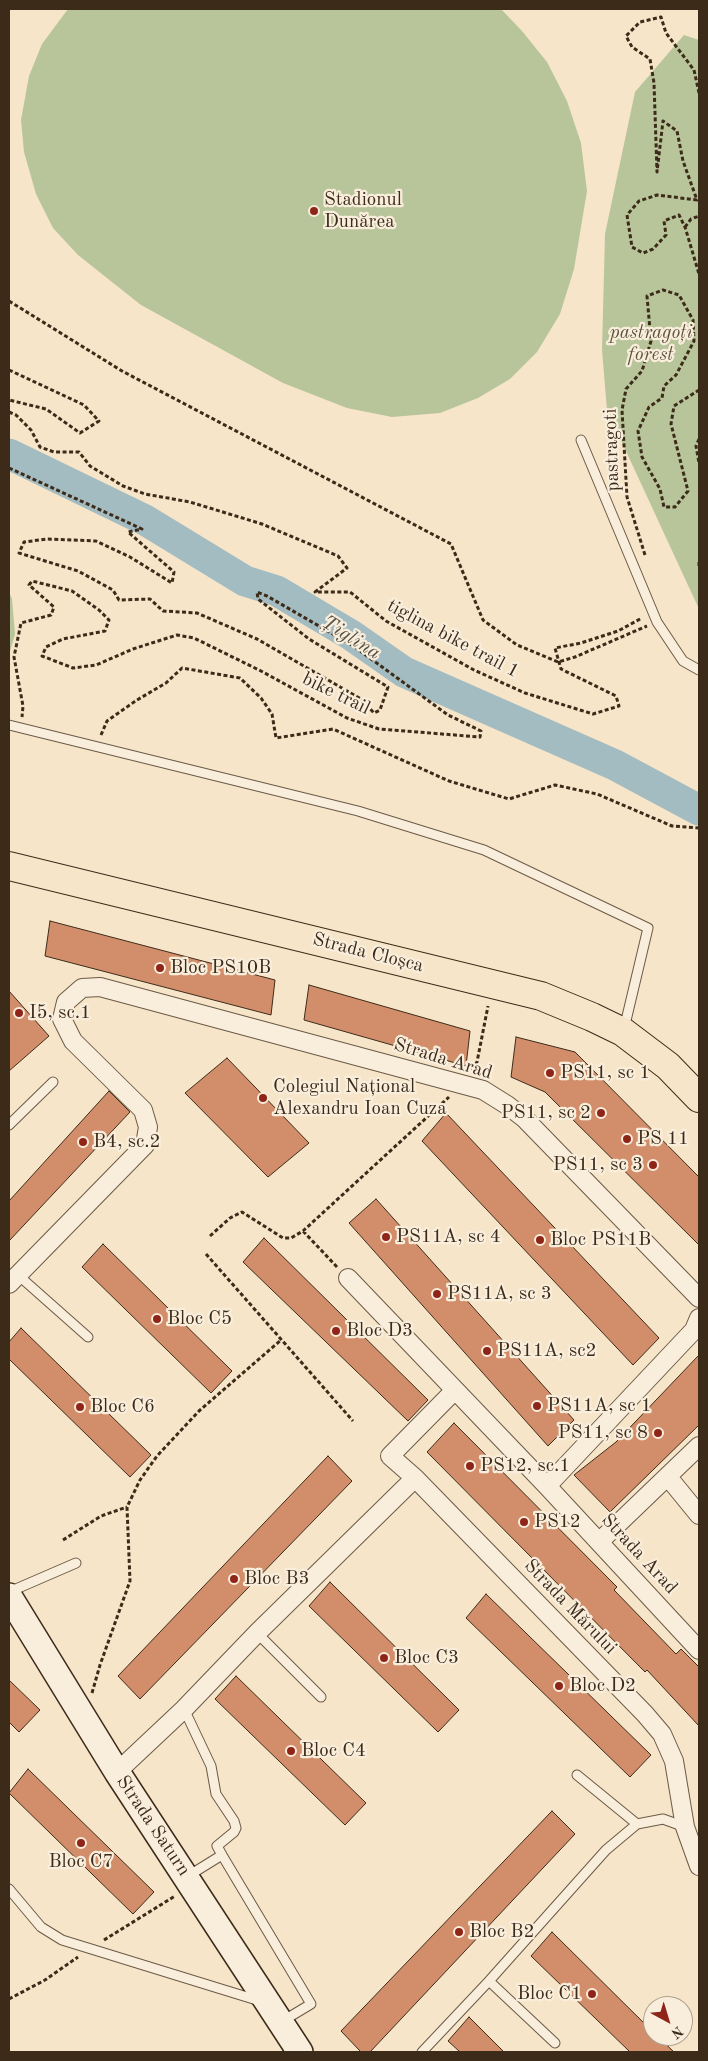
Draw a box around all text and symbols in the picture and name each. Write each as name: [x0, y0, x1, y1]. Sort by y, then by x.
place label: Stadionul Dunărea: [324, 189, 402, 233]
marker: Stadionul Dunărea: [308, 205, 320, 217]
park label: pastragoți forest: [609, 322, 693, 366]
street label: pastragoti: [599, 408, 625, 492]
street label: tiglina bike trail 1: [383, 595, 523, 683]
water label: Țiglina: [317, 611, 385, 665]
street label: bike trail: [298, 668, 374, 720]
street label: Strada Cloșca: [310, 928, 426, 978]
place label: Bloc PS10B: [170, 957, 271, 979]
marker: Bloc PS10B: [154, 962, 166, 974]
place label: I5, sc.1: [29, 1002, 91, 1024]
marker: I5, sc.1: [13, 1007, 25, 1019]
street label: Strada Arad: [391, 1033, 495, 1085]
place label: PS11, sc 1: [560, 1062, 650, 1084]
marker: PS11, sc 1: [544, 1067, 556, 1079]
place label: Colegiul Național Alexandru Ioan Cuza: [273, 1076, 447, 1120]
marker: Colegiul Național Alexandru Ioan Cuza: [257, 1092, 269, 1104]
place label: PS11, sc 2: [501, 1102, 591, 1124]
marker: PS11, sc 2: [595, 1107, 607, 1119]
place label: PS 11: [637, 1128, 689, 1150]
place label: B4, sc.2: [93, 1131, 161, 1153]
marker: PS 11: [621, 1133, 633, 1145]
marker: B4, sc.2: [77, 1136, 89, 1148]
place label: PS11, sc 3: [553, 1154, 643, 1176]
marker: PS11, sc 3: [647, 1159, 659, 1171]
place label: PS11A, sc 4: [396, 1226, 501, 1248]
place label: Bloc PS11B: [550, 1229, 651, 1251]
marker: PS11A, sc 4: [380, 1231, 392, 1243]
marker: Bloc PS11B: [534, 1234, 546, 1246]
place label: PS11A, sc 3: [447, 1283, 552, 1305]
marker: PS11A, sc 3: [431, 1288, 443, 1300]
place label: Bloc C5: [167, 1308, 232, 1330]
marker: Bloc C5: [151, 1313, 163, 1325]
place label: Bloc D3: [346, 1320, 413, 1342]
marker: Bloc D3: [330, 1325, 342, 1337]
place label: PS11A, sc2: [497, 1340, 596, 1362]
marker: PS11A, sc2: [481, 1345, 493, 1357]
place label: PS11A, sc 1: [547, 1395, 652, 1417]
place label: Bloc C6: [90, 1396, 155, 1418]
marker: PS11A, sc 1: [531, 1400, 543, 1412]
marker: Bloc C6: [74, 1401, 86, 1413]
place label: PS11, sc 8: [558, 1422, 648, 1444]
marker: PS11, sc 8: [652, 1427, 664, 1439]
place label: PS12, sc.1: [480, 1455, 570, 1477]
marker: PS12, sc.1: [464, 1460, 476, 1472]
street label: Strada Arad: [596, 1509, 682, 1599]
place label: PS12: [534, 1511, 581, 1533]
marker: PS12: [518, 1516, 530, 1528]
street label: Strada Mărului: [519, 1555, 621, 1659]
place label: Bloc B3: [244, 1568, 309, 1590]
marker: Bloc B3: [228, 1573, 240, 1585]
place label: Bloc C3: [394, 1647, 459, 1669]
marker: Bloc C3: [378, 1652, 390, 1664]
place label: Bloc D2: [569, 1675, 636, 1697]
marker: Bloc D2: [553, 1680, 565, 1692]
place label: Bloc C4: [301, 1740, 366, 1762]
marker: Bloc C4: [285, 1745, 297, 1757]
street label: Strada Saturn: [111, 1771, 195, 1881]
marker: Bloc C7: [75, 1837, 87, 1849]
place label: Bloc C7: [48, 1851, 114, 1873]
place label: Bloc B2: [469, 1921, 534, 1943]
marker: Bloc B2: [453, 1926, 465, 1938]
place label: Bloc C1: [517, 1983, 582, 2005]
marker: Bloc C1: [586, 1988, 598, 2000]
north arrow: [643, 1996, 693, 2046]
text: N: [668, 2023, 685, 2041]

